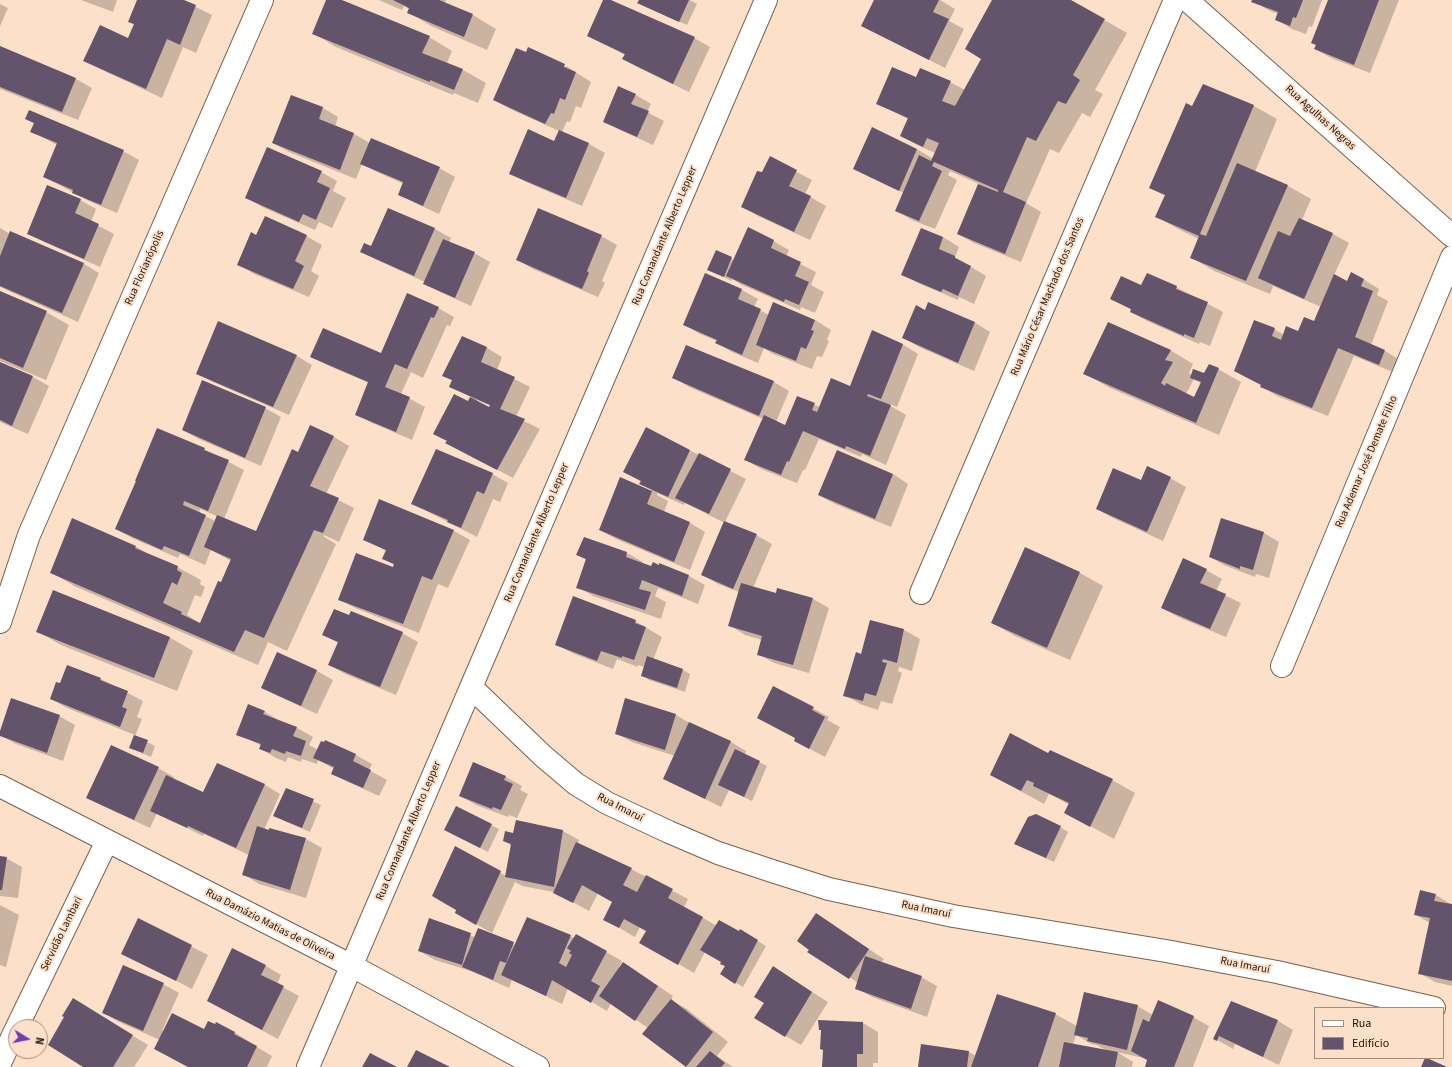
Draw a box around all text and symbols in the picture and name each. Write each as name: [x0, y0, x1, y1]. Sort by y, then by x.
street label: Rua Agulhas Negras: [1282, 83, 1358, 153]
street label: Rua Comandante Alberto Lepper: [630, 164, 700, 308]
street label: Rua Mário César Machado dos Santos: [1009, 216, 1087, 378]
street label: Rua Florianópolis: [123, 229, 167, 307]
street label: Rua Ademar José Demate Filho: [1333, 394, 1401, 530]
street label: Rua Comandante Alberto Lepper: [502, 461, 572, 605]
street label: Rua Comandante Alberto Lepper: [374, 759, 444, 903]
street label: Rua Imaruí: [595, 791, 645, 825]
street label: Rua Damázio Matias de Oliveira: [203, 887, 337, 963]
street label: Servidão Lambari: [38, 895, 86, 973]
street label: Rua Imaruí: [900, 898, 952, 922]
street label: Rua Imaruí: [1219, 955, 1271, 977]
legend: [1314, 1007, 1444, 1059]
text: Rua: [1352, 1015, 1371, 1032]
north arrow: [8, 1019, 48, 1059]
text: Edifício: [1352, 1035, 1389, 1052]
text: N: [31, 1036, 47, 1046]

